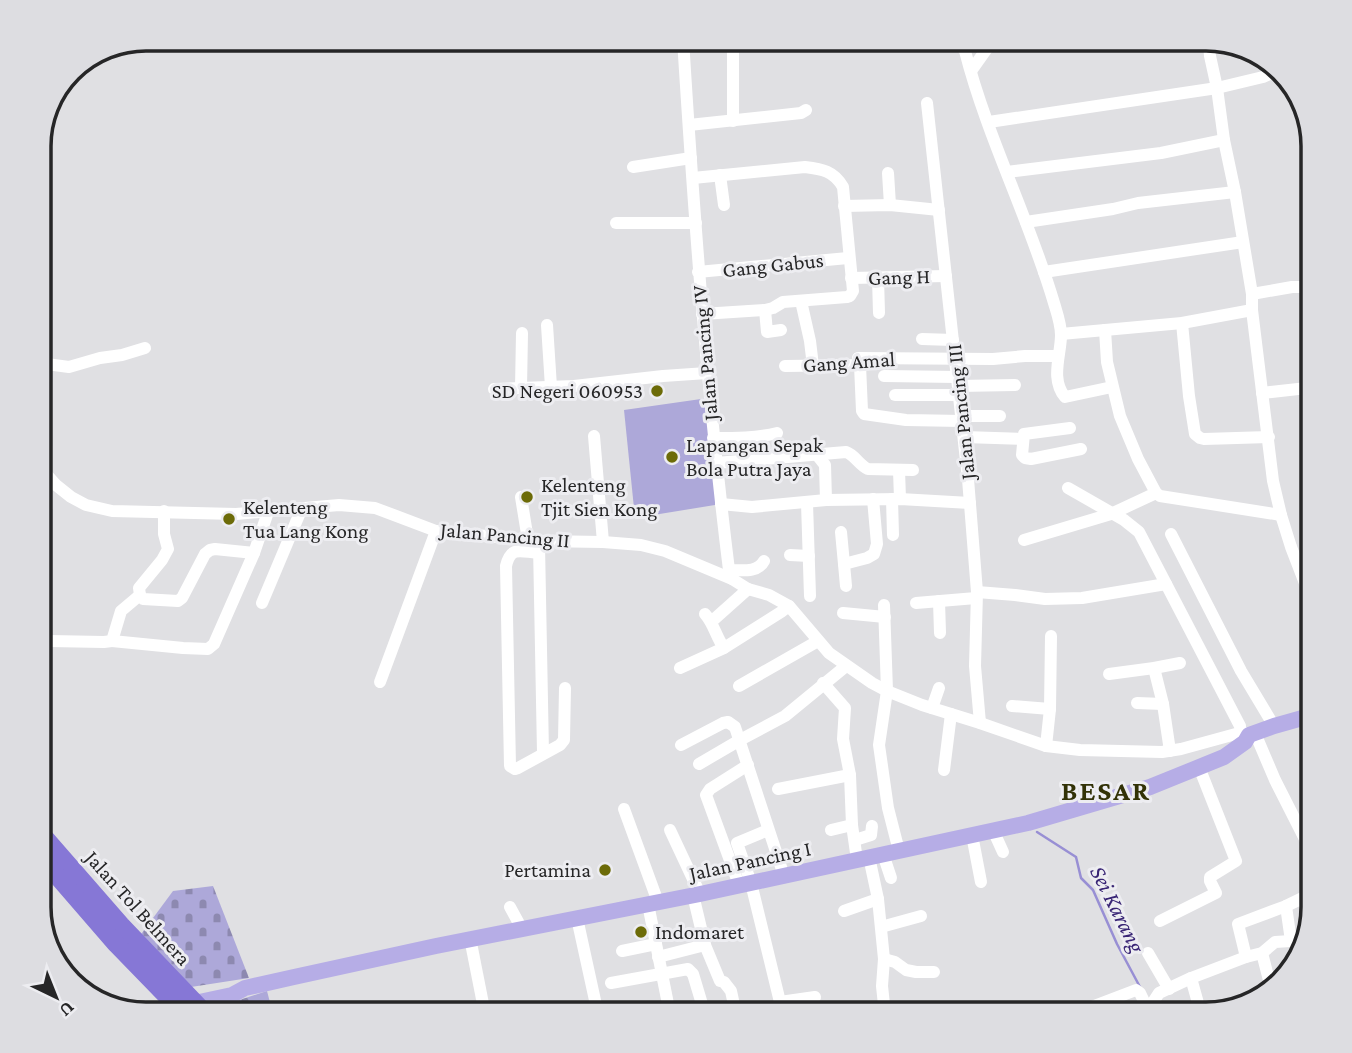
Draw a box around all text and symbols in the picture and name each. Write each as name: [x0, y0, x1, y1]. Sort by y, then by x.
street label: Gang Gabus: [721, 248, 825, 282]
street label: Gang H: [868, 264, 930, 290]
street label: Jalan Pancing IV: [687, 284, 723, 424]
street label: Jalan Pancing III: [942, 343, 980, 483]
street label: Gang Amal: [802, 347, 896, 377]
place label: SD Negeri 060953: [492, 379, 643, 403]
marker: SD Negeri 060953: [649, 383, 665, 399]
place label: Lapangan Sepak Bola Putra Jaya: [686, 433, 823, 481]
marker: Lapangan Sepak Bola Putra Jaya: [664, 449, 680, 465]
place label: Kelenteng Tjit Sien Kong: [541, 473, 657, 521]
marker: Kelenteng Tjit Sien Kong: [519, 489, 535, 505]
place label: Kelenteng Tua Lang Kong: [243, 495, 368, 543]
marker: Kelenteng Tua Lang Kong: [221, 511, 237, 527]
street label: Jalan Pancing II: [437, 517, 571, 553]
district label: BESAR: [1061, 775, 1151, 806]
street label: Jalan Pancing I: [685, 836, 813, 886]
street label: Jalan Tol Belmera: [79, 844, 196, 970]
place label: Pertamina: [504, 858, 591, 882]
water label: Sei Karang: [1085, 861, 1151, 957]
marker: Pertamina: [597, 862, 613, 878]
place label: Indomaret: [655, 920, 745, 944]
marker: Indomaret: [633, 924, 649, 940]
north arrow: [21, 962, 91, 1032]
text: U: [55, 997, 79, 1021]

